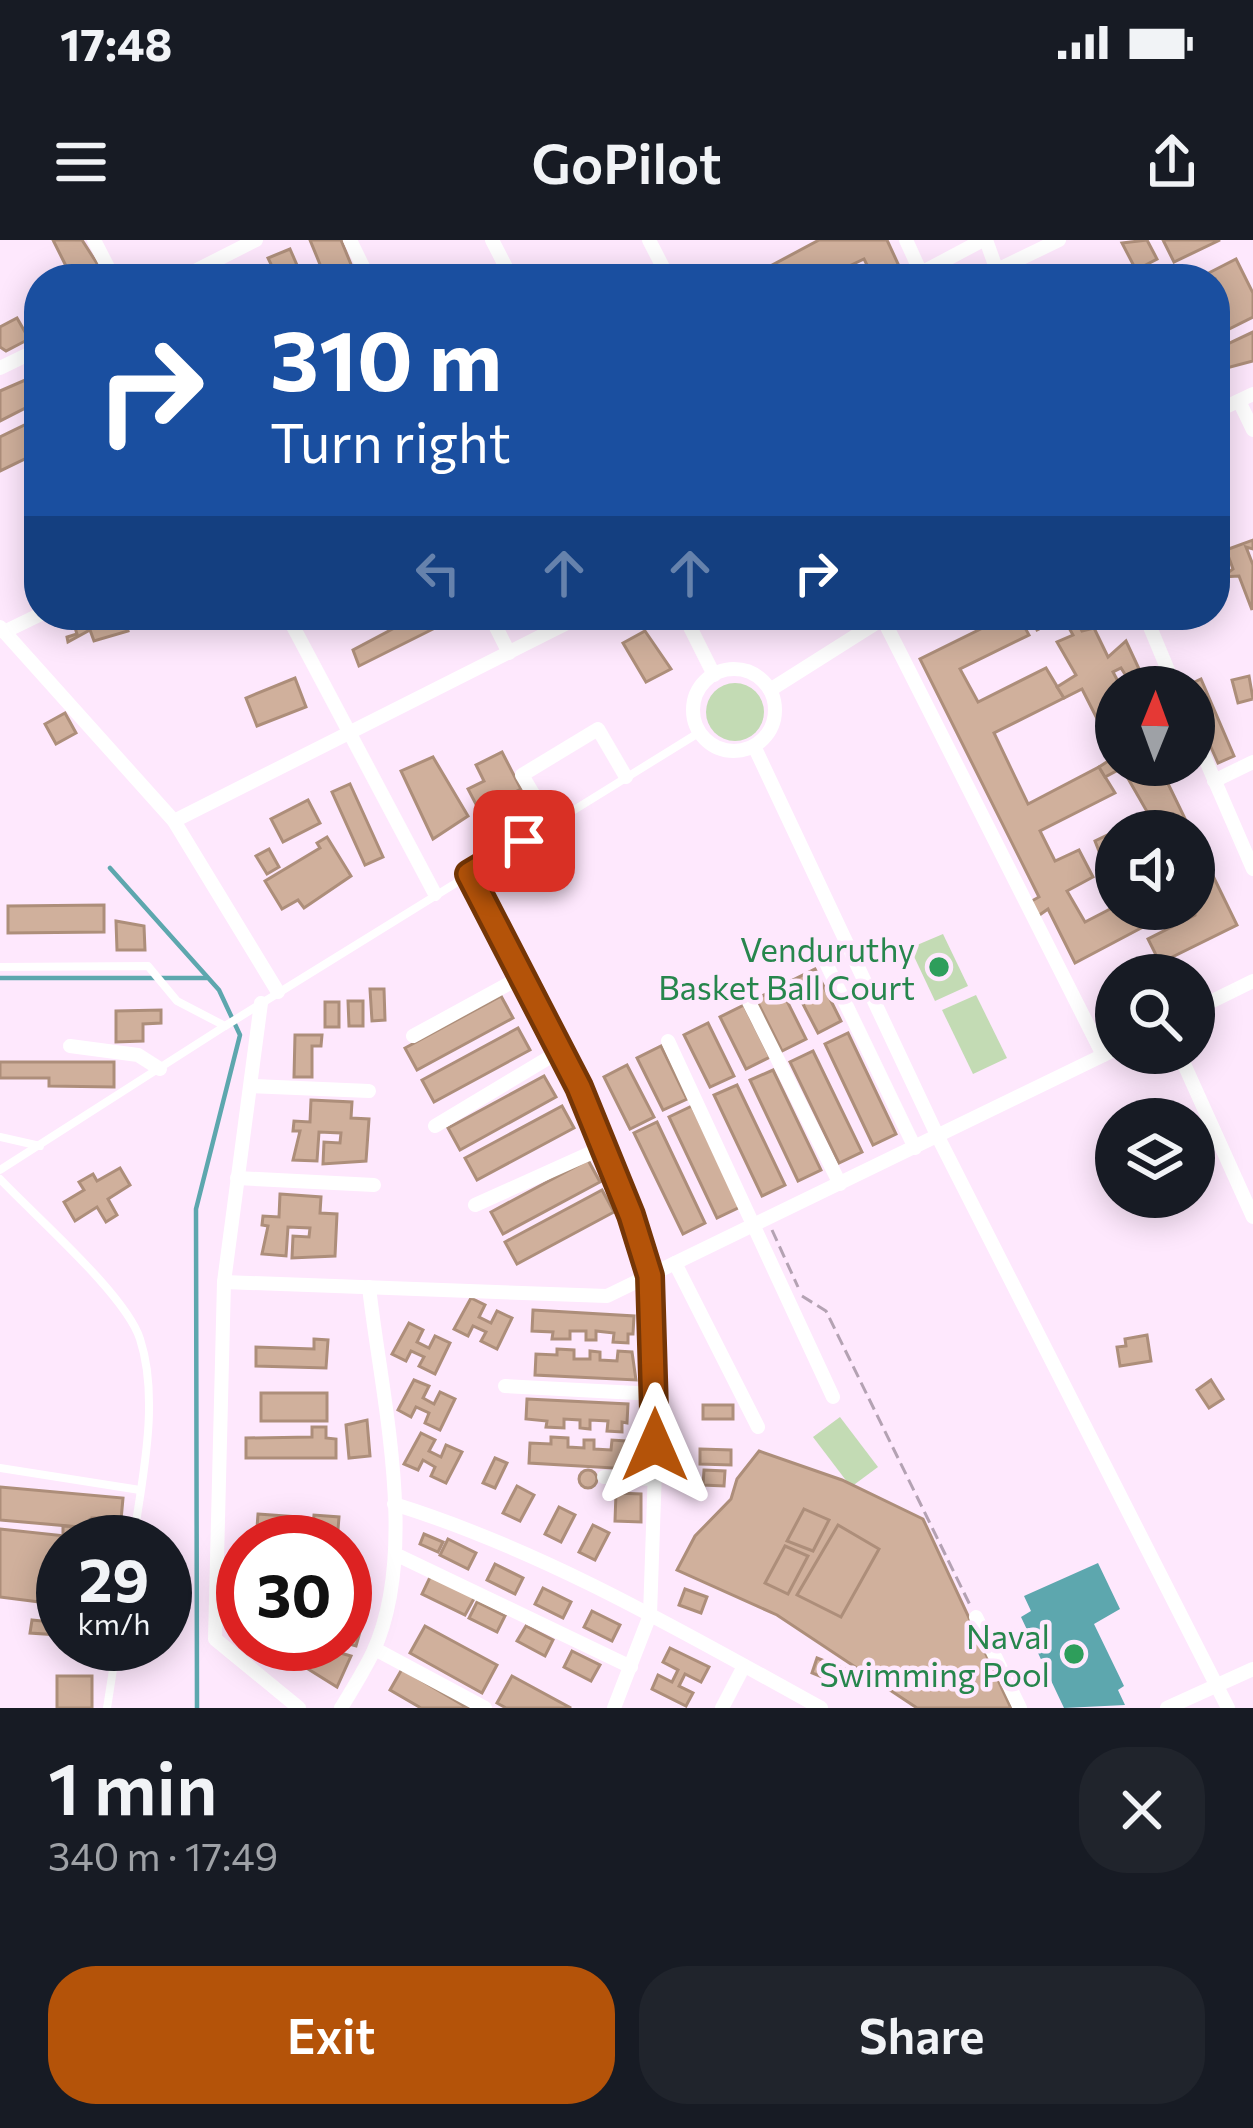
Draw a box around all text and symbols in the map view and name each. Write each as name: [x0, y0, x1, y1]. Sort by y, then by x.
text: 17:48: [60, 15, 172, 70]
icon: menu: [48, 129, 114, 195]
text: GoPilot: [531, 129, 722, 195]
icon: share: [1139, 129, 1205, 195]
text: 310 m: [270, 306, 502, 408]
icon: right: [72, 312, 228, 468]
text: Turn right: [270, 408, 511, 474]
icon: left: [405, 540, 471, 606]
icon: ahead: [531, 540, 597, 606]
icon: ahead: [657, 540, 723, 606]
icon: right: [783, 540, 849, 606]
north arrow: [1095, 666, 1215, 786]
map controls: [1095, 666, 1215, 1218]
pin: [473, 790, 575, 892]
icon: arrive: [491, 808, 557, 874]
button: sound: [1095, 810, 1215, 930]
place label: Venduruthy Basket Ball Court: [658, 928, 915, 1007]
marker: Venduruthy Basket Ball Court: [926, 954, 952, 980]
button: search: [1095, 954, 1215, 1074]
button: layers: [1095, 1098, 1215, 1218]
position arrow: [592, 1382, 718, 1508]
speed limit sign: 30: [216, 1515, 372, 1671]
text: 29: [79, 1541, 149, 1614]
text: km/h: [78, 1604, 150, 1641]
place label: Naval Swimming Pool: [819, 1615, 1050, 1694]
marker: Naval Swimming Pool: [1061, 1641, 1087, 1667]
text: 1 min: [48, 1742, 218, 1830]
button: close: [1079, 1747, 1205, 1873]
text: 340 m · 17:49: [48, 1831, 278, 1879]
button: Exit: [48, 1966, 615, 2104]
button: Share: [639, 1966, 1205, 2104]

